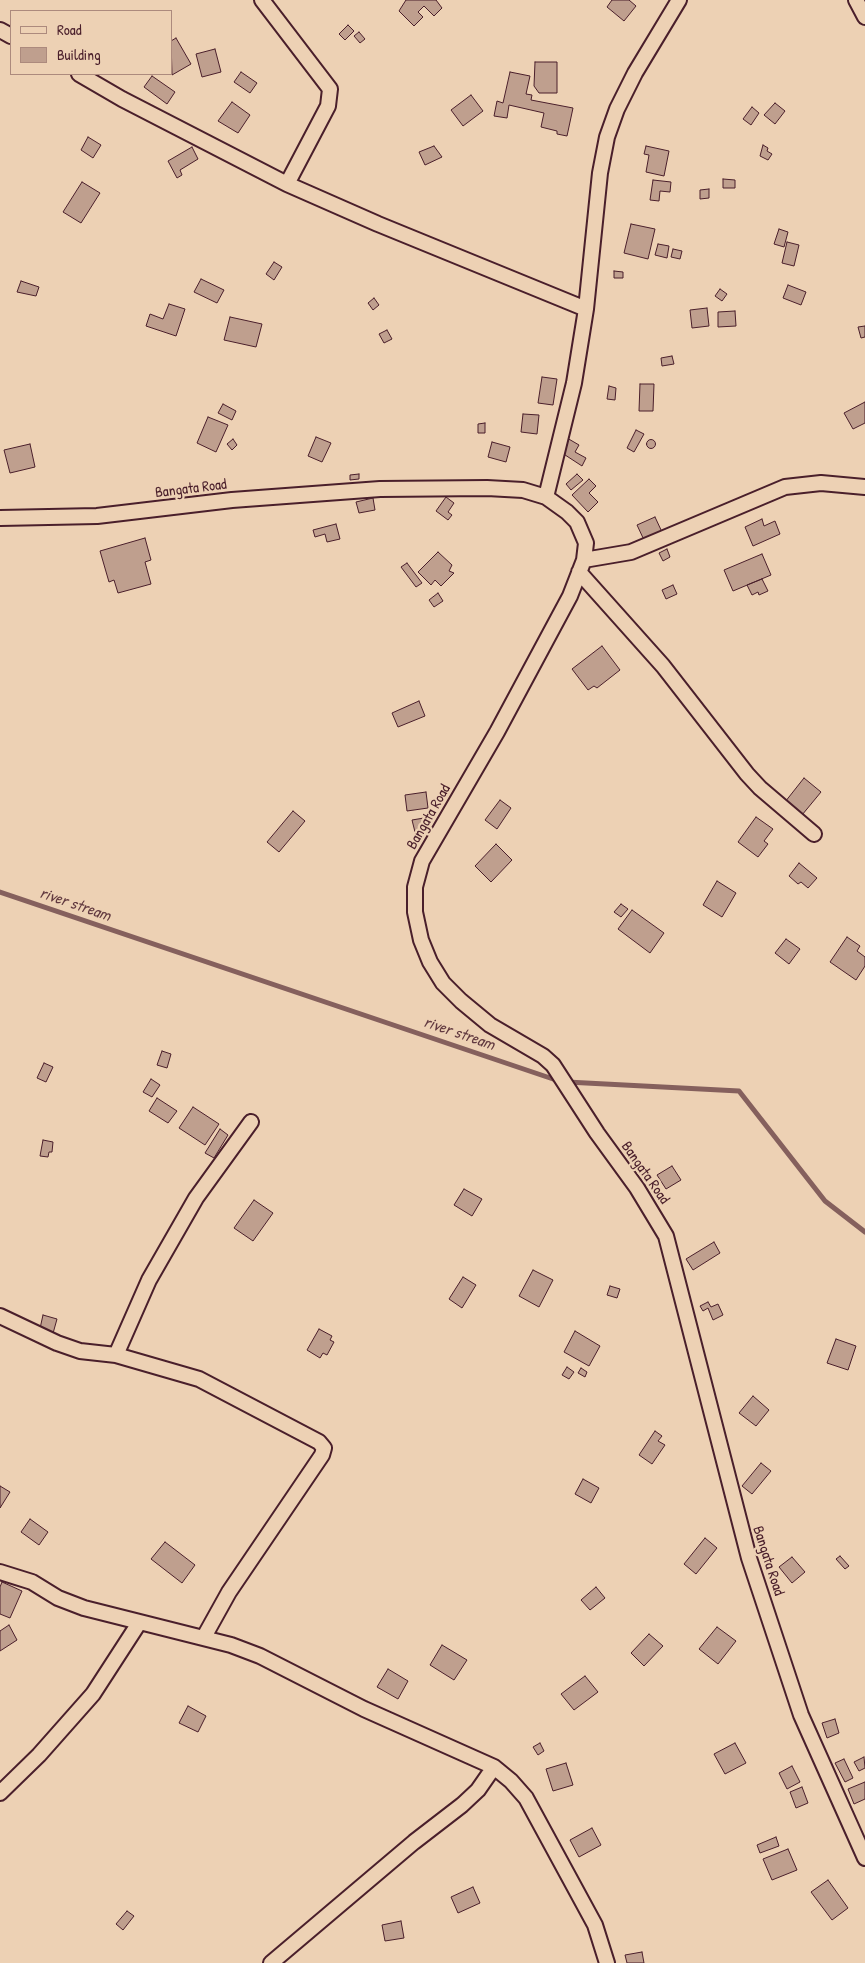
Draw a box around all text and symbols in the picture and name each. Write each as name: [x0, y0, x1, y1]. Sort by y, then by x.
legend: [10, 10, 172, 75]
text: Road: [57, 19, 82, 40]
text: Building: [57, 44, 101, 65]
street label: Bangata Road: [154, 476, 228, 502]
street label: Bangata Road: [403, 781, 455, 853]
water label: river stream: [37, 884, 113, 926]
water label: river stream: [421, 1013, 497, 1055]
street label: Bangata Road: [617, 1138, 673, 1208]
street label: Bangata Road: [748, 1524, 788, 1598]

